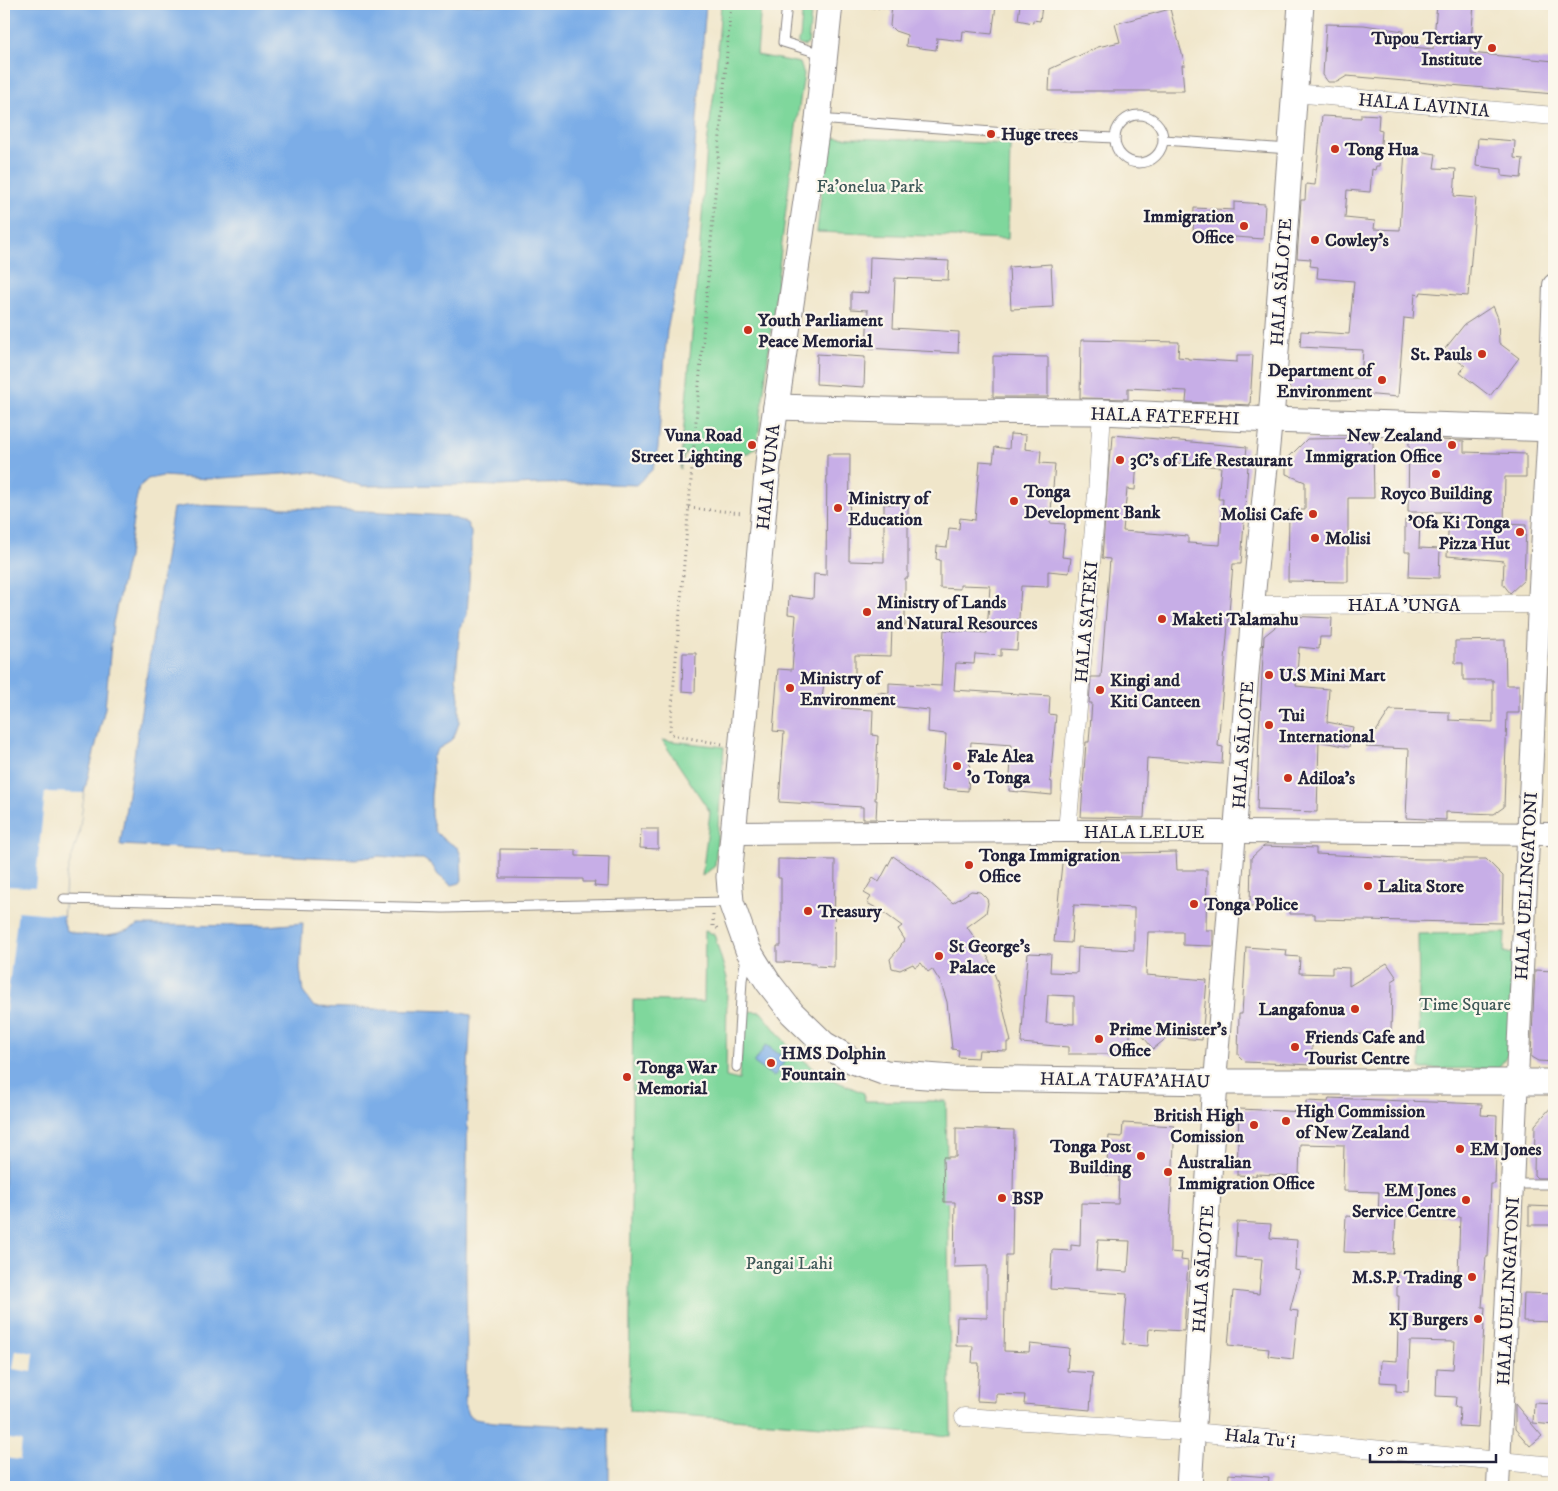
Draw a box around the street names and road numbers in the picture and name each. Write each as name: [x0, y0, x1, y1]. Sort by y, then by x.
street label: HALA LAVINIA: [1357, 89, 1491, 123]
street label: HALA SĀLOTE: [1267, 217, 1297, 347]
street label: HALA FATEFEHI: [1090, 403, 1240, 431]
street label: HALA VUNA: [752, 423, 786, 531]
street label: HALA SATEKI: [1071, 560, 1103, 684]
street label: HALA 'UNGA: [1348, 595, 1461, 617]
street label: HALA SĀLOTE: [1229, 680, 1259, 810]
street label: HALA UELINGATONI: [1511, 791, 1543, 981]
street label: HALA LELUE: [1084, 822, 1204, 844]
street label: HALA TAUFA'AHAU: [1040, 1069, 1210, 1093]
street label: HALA UELINGATONI: [1493, 1196, 1525, 1386]
street label: HALA SĀLOTE: [1189, 1204, 1219, 1334]
street label: Hala Tuʻi: [1223, 1424, 1297, 1454]

